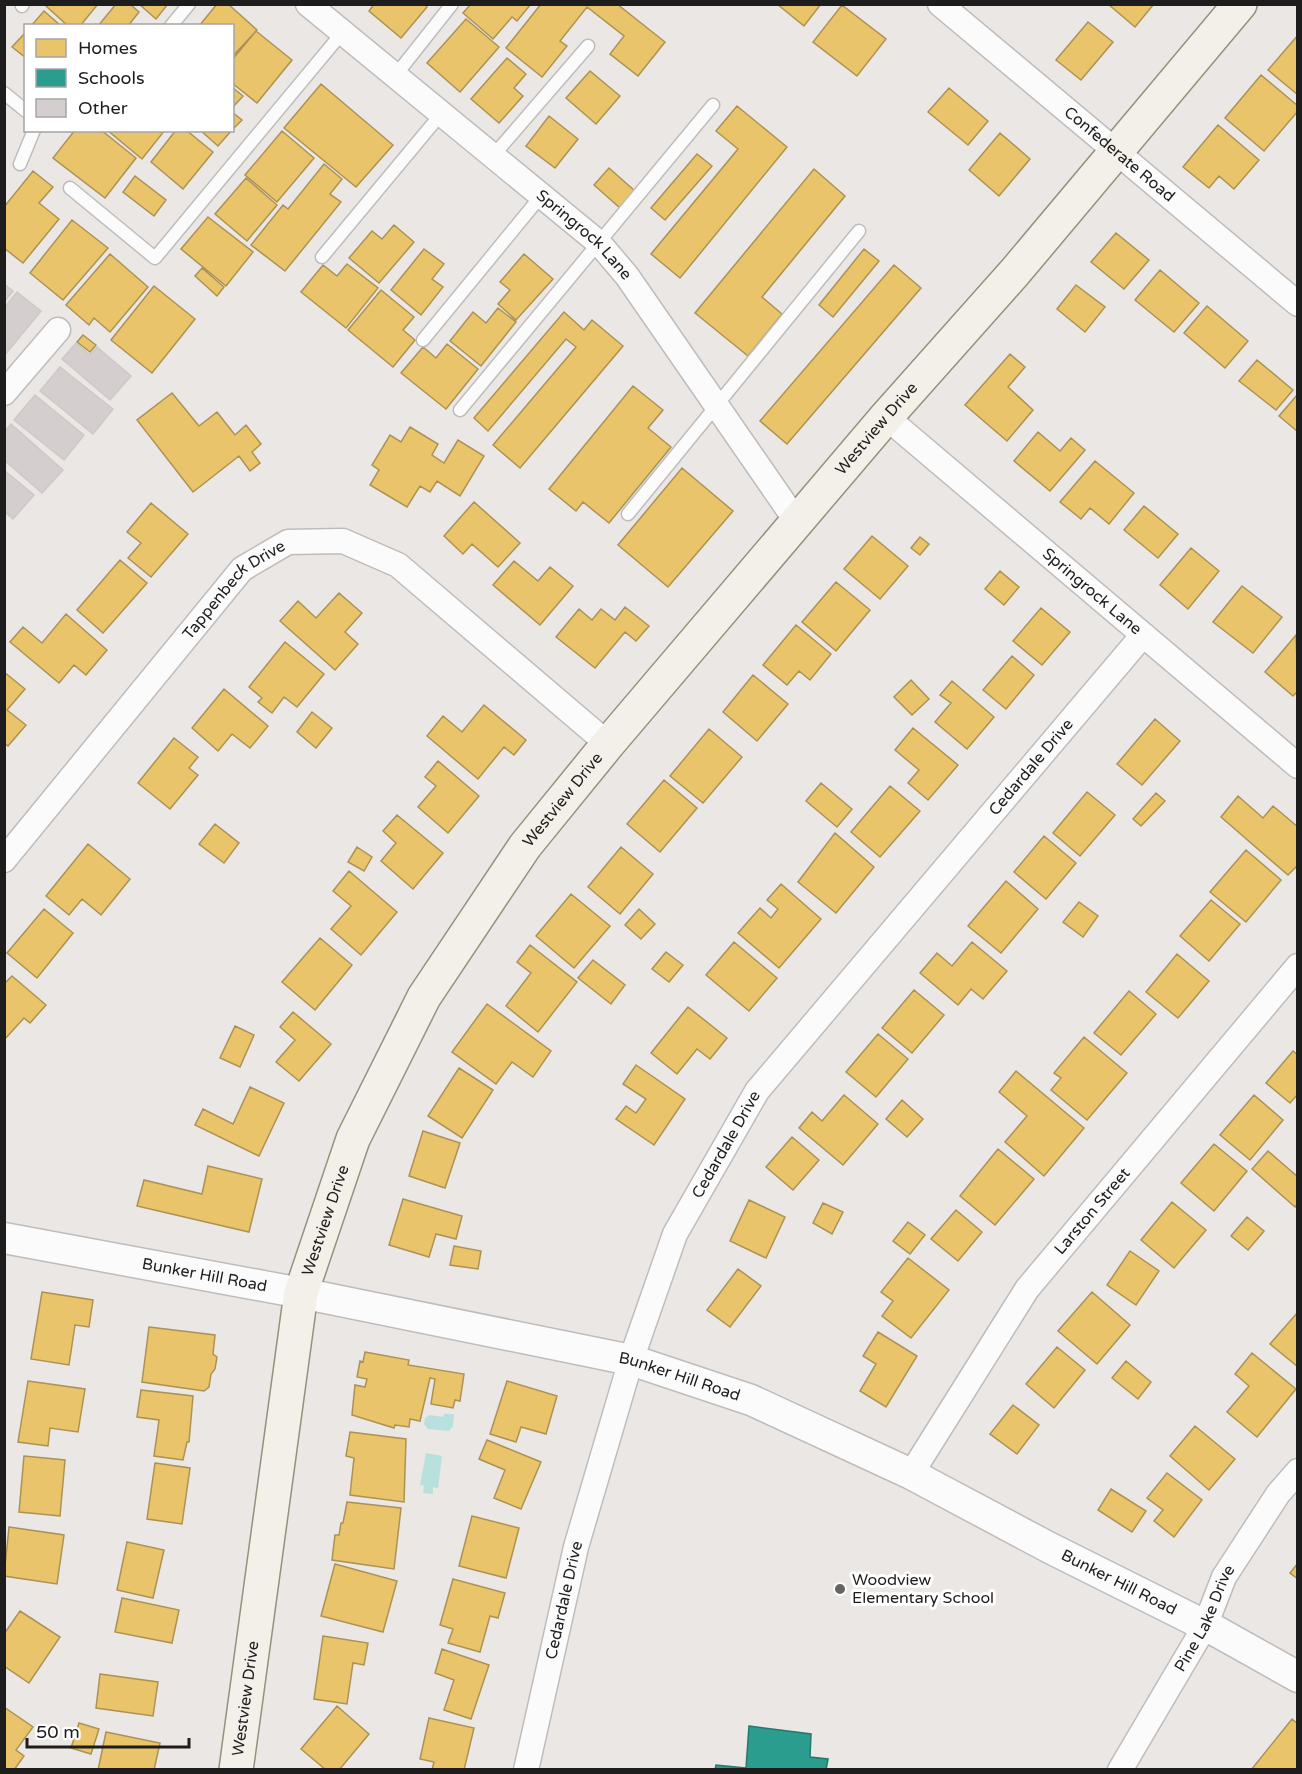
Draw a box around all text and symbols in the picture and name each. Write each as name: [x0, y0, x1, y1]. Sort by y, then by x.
legend: [24, 24, 234, 132]
text: Homes: [78, 37, 138, 59]
text: Schools: [78, 67, 145, 89]
text: Other: [78, 97, 128, 119]
street label: Confederate Road: [1060, 102, 1179, 206]
street label: Springrock Lane: [532, 185, 636, 284]
street label: Westview Drive: [831, 378, 922, 479]
street label: Tappenbeck Drive: [178, 536, 289, 644]
street label: Springrock Lane: [1038, 544, 1146, 639]
street label: Cedardale Drive: [984, 715, 1078, 820]
street label: Westview Drive: [518, 748, 607, 851]
street label: Cedardale Drive: [688, 1087, 765, 1202]
street label: Westview Drive: [297, 1162, 354, 1279]
street label: Larston Street: [1050, 1164, 1135, 1259]
street label: Bunker Hill Road: [140, 1254, 269, 1297]
street label: Bunker Hill Road: [617, 1348, 743, 1406]
street label: Cedardale Drive: [541, 1539, 587, 1661]
street label: Bunker Hill Road: [1058, 1545, 1180, 1620]
street label: Pine Lake Drive: [1170, 1561, 1239, 1676]
place label: Woodview Elementary School: [852, 1570, 994, 1608]
marker: Woodview Elementary School: [833, 1582, 847, 1596]
street label: Westview Drive: [228, 1640, 263, 1757]
scale bar: [27, 1711, 189, 1749]
text: 50 m: [36, 1721, 80, 1743]

